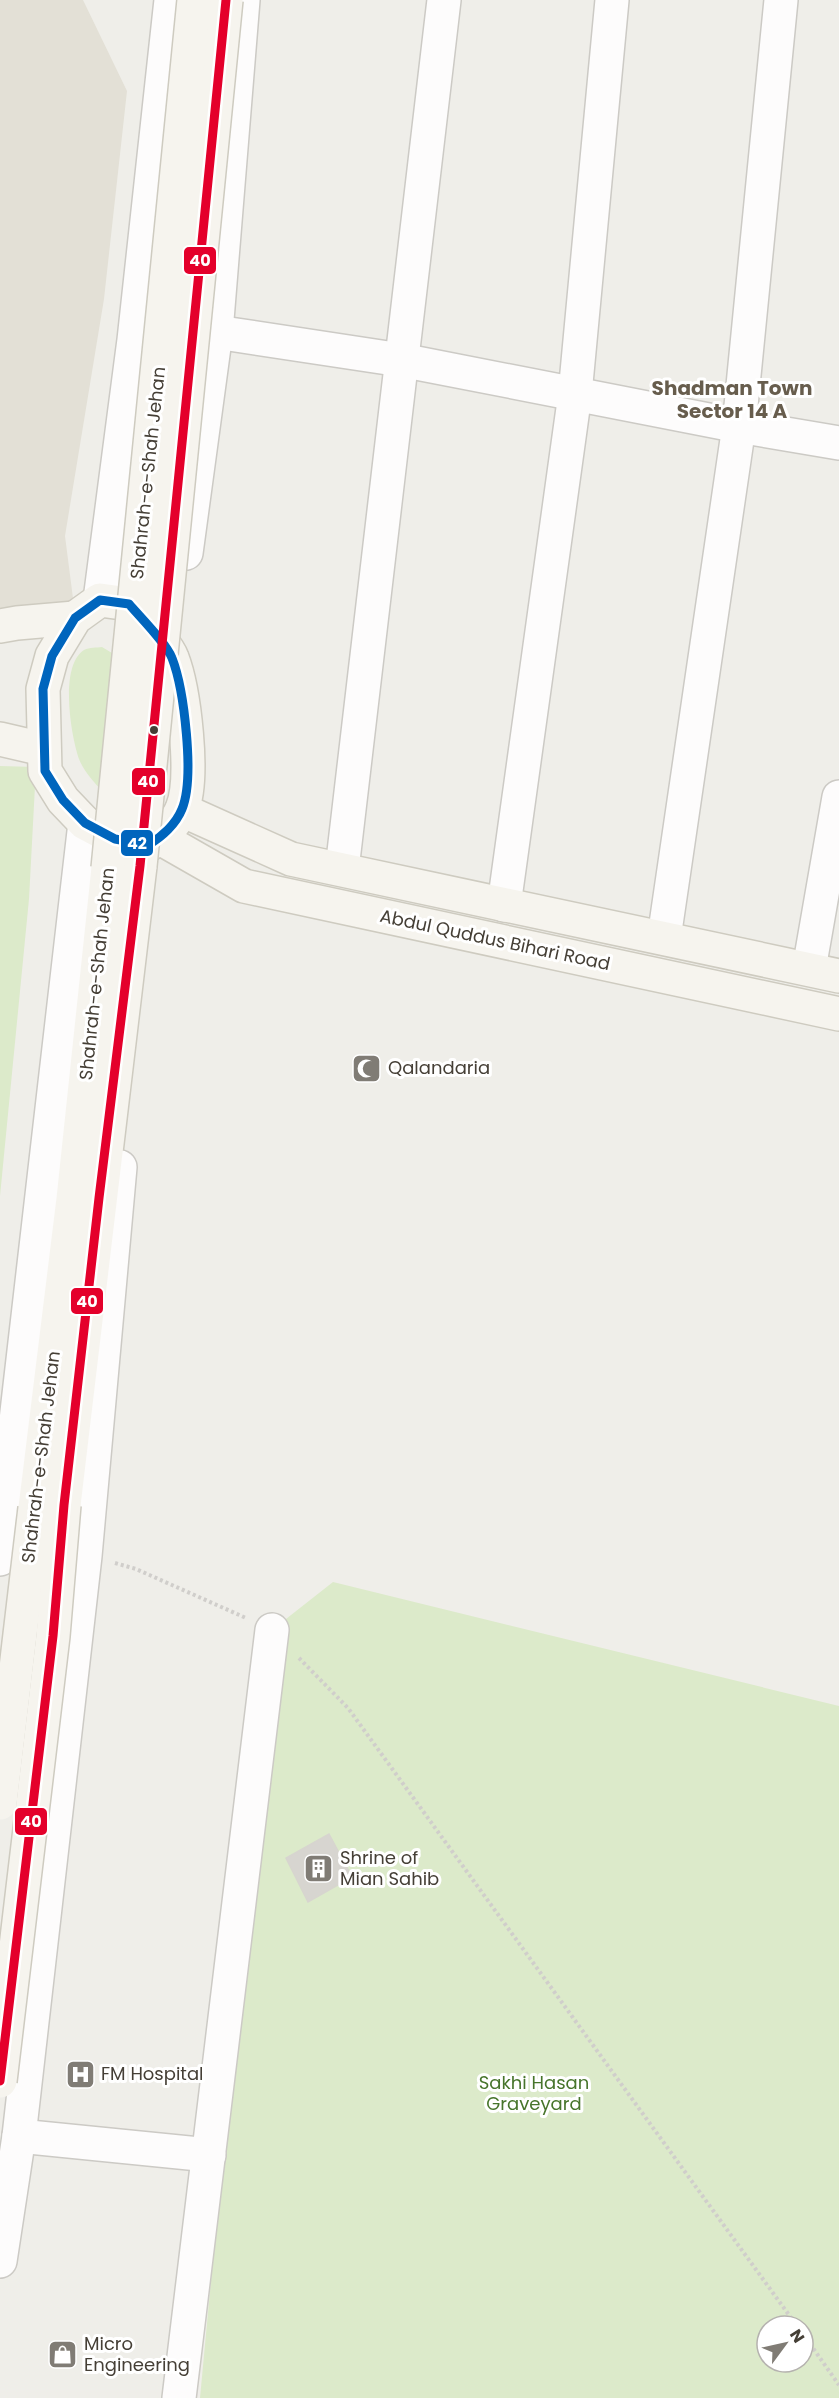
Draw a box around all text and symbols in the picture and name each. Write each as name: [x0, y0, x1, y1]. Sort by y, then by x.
line badge: 40: [183, 246, 217, 275]
text: 40: [189, 249, 211, 272]
street label: Shahrah-e-Shah Jehan: [124, 365, 171, 581]
district label: Shadman Town Sector 14 A: [652, 374, 812, 425]
unlabelled marker: [148, 724, 160, 736]
line badge: 40: [131, 767, 166, 796]
text: 40: [137, 770, 159, 793]
line badge: 42: [120, 829, 154, 857]
text: 42: [127, 832, 147, 855]
street label: Shahrah-e-Shah Jehan: [73, 866, 120, 1082]
street label: Abdul Quddus Bihari Road: [378, 903, 613, 976]
mosque icon: Qalandaria: [351, 1052, 383, 1084]
place label: Qalandaria: [388, 1055, 490, 1080]
line badge: 40: [70, 1287, 104, 1315]
text: 40: [76, 1290, 98, 1313]
street label: Shahrah-e-Shah Jehan: [15, 1349, 66, 1565]
line badge: 40: [14, 1807, 48, 1836]
text: 40: [20, 1810, 42, 1833]
place label: Shrine of Mian Sahib: [340, 1845, 439, 1891]
building icon: Shrine of Mian Sahib: [303, 1852, 335, 1884]
hospital icon: FM Hospital: [64, 2058, 96, 2090]
place label: FM Hospital: [101, 2061, 204, 2086]
park label: Sakhi Hasan Graveyard: [479, 2070, 589, 2116]
north arrow: [755, 2314, 815, 2374]
text: N: [784, 2325, 810, 2347]
place label: Micro Engineering: [84, 2331, 190, 2377]
shop icon: Micro Engineering: [47, 2338, 79, 2370]

